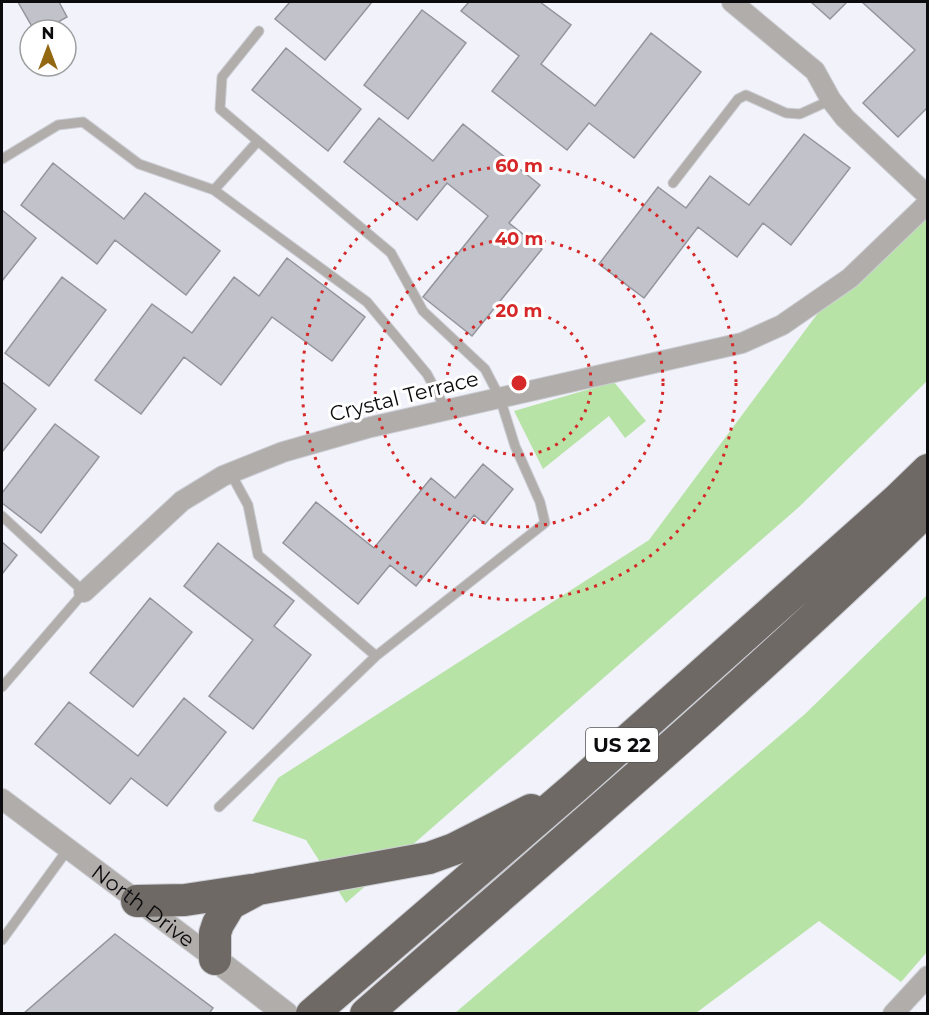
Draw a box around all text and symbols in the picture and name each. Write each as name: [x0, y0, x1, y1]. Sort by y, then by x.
north arrow: [18, 18, 78, 78]
text: N: [42, 24, 54, 43]
text: 60 m: [495, 155, 543, 177]
text: 40 m: [495, 228, 543, 250]
text: 20 m: [496, 300, 542, 322]
street label: Crystal Terrace: [327, 365, 481, 427]
centre of rings: [509, 373, 529, 393]
road number: US 22: [586, 728, 658, 762]
street label: North Drive: [87, 859, 200, 952]

